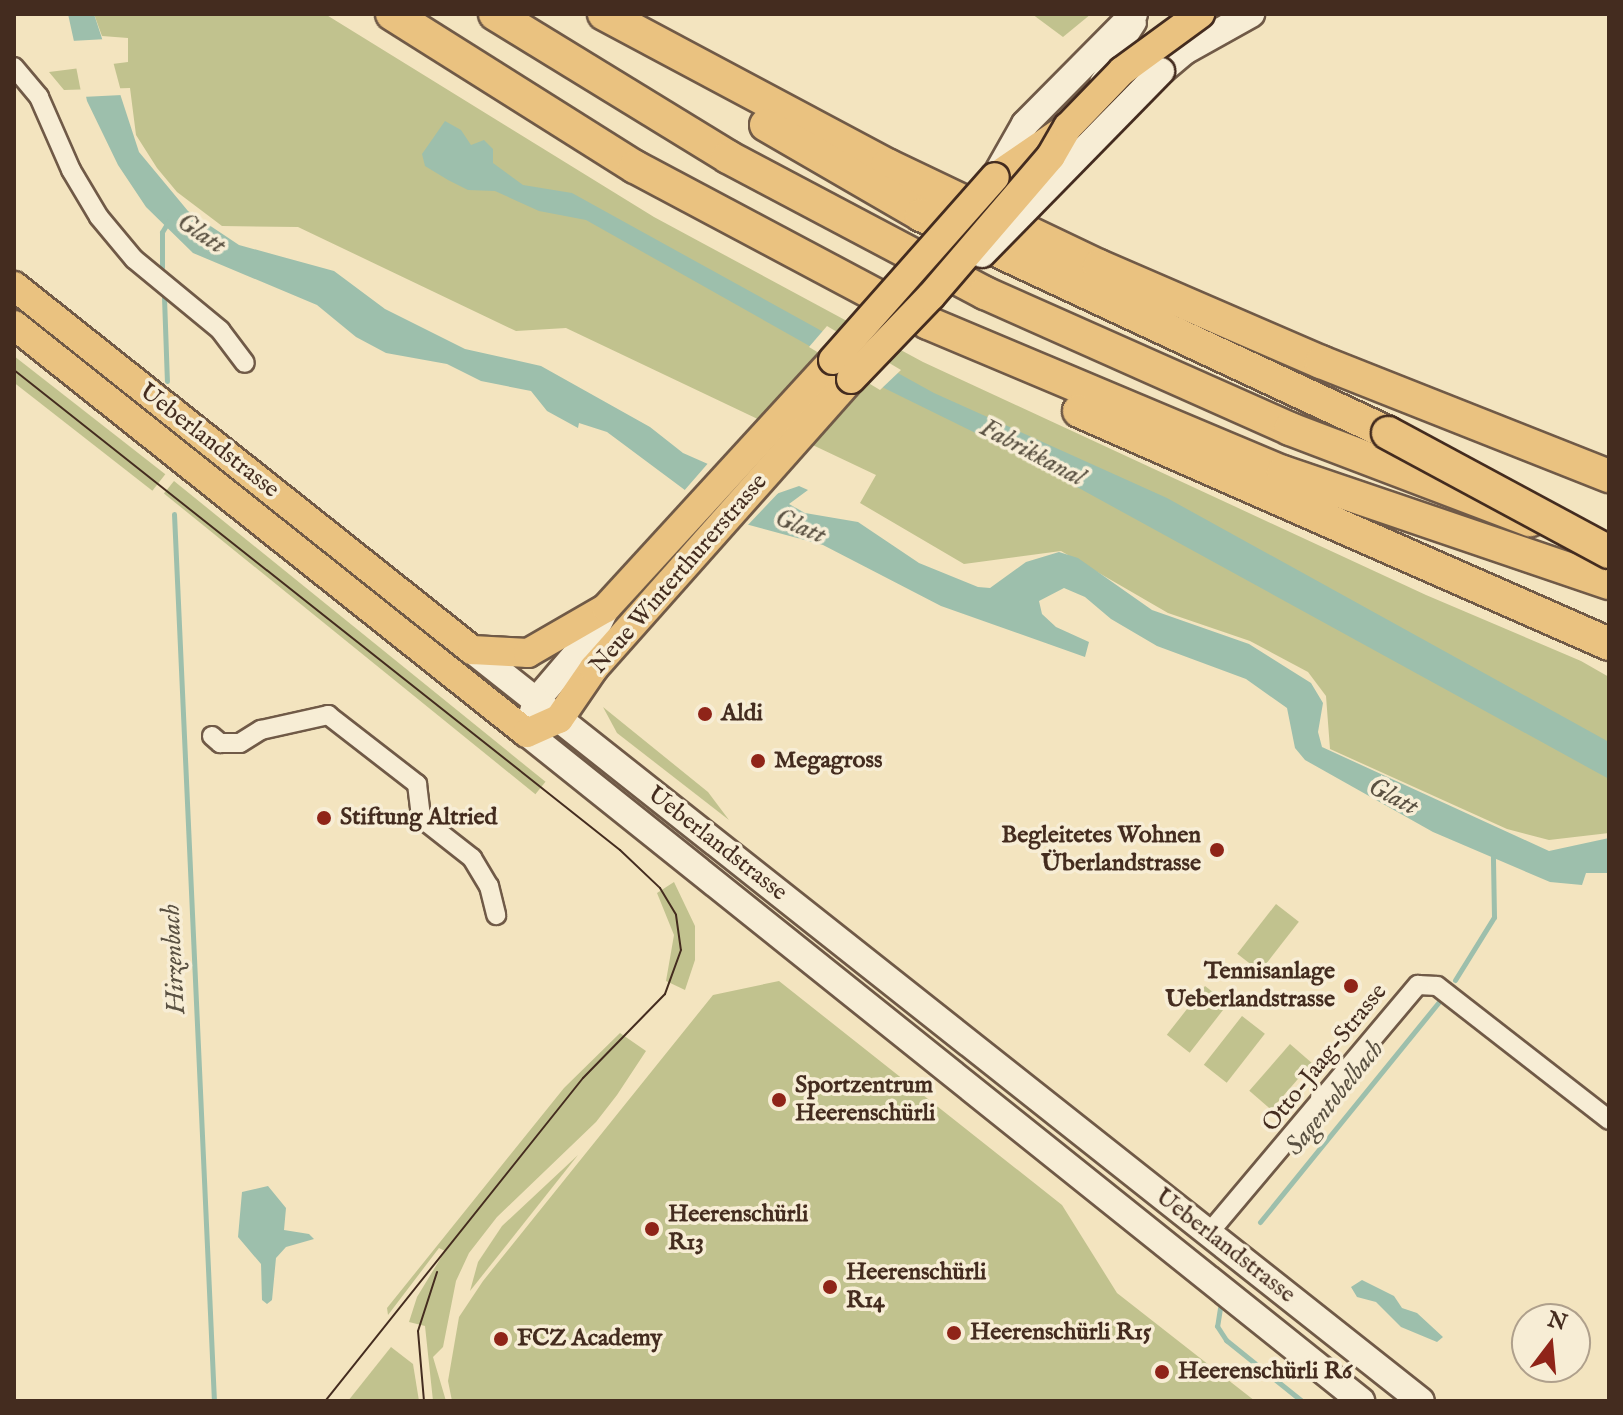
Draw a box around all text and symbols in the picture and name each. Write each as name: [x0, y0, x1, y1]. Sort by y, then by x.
water label: Glatt: [171, 206, 231, 262]
street label: Ueberlandstrasse: [133, 377, 285, 505]
water label: Fabrikkanal: [974, 412, 1090, 494]
street label: Neue Winterthurerstrasse: [584, 468, 774, 680]
water label: Glatt: [770, 502, 830, 552]
place label: Aldi: [721, 700, 763, 728]
marker: Aldi: [696, 705, 714, 723]
place label: Megagross: [774, 747, 882, 775]
marker: Megagross: [749, 752, 767, 770]
water label: Glatt: [1363, 771, 1423, 823]
street label: Ueberlandstrasse: [641, 780, 793, 908]
place label: Stiftung Altried: [340, 804, 497, 832]
marker: Stiftung Altried: [315, 809, 333, 827]
place label: Begleitetes Wohnen Überlandstrasse: [1001, 822, 1201, 878]
marker: Begleitetes Wohnen Überlandstrasse: [1208, 841, 1226, 859]
water label: Hirzenbach: [156, 903, 192, 1015]
place label: Tennisanlage Ueberlandstrasse: [1165, 958, 1335, 1014]
marker: Tennisanlage Ueberlandstrasse: [1342, 977, 1360, 995]
street label: Otto-Jaag-Strasse: [1257, 978, 1393, 1138]
water label: Sagentobelbach: [1279, 1034, 1391, 1162]
place label: Sportzentrum Heerenschürli: [795, 1072, 936, 1128]
marker: Sportzentrum Heerenschürli: [770, 1091, 788, 1109]
street label: Ueberlandstrasse: [1149, 1182, 1301, 1310]
place label: Heerenschürli R13: [668, 1201, 809, 1257]
marker: Heerenschürli R13: [643, 1220, 661, 1238]
place label: Heerenschürli R14: [846, 1259, 987, 1315]
marker: Heerenschürli R14: [821, 1278, 839, 1296]
north arrow: [1511, 1303, 1591, 1383]
text: N: [1544, 1306, 1570, 1338]
place label: Heerenschürli R15: [970, 1319, 1152, 1347]
marker: Heerenschürli R15: [945, 1324, 963, 1342]
place label: FCZ Academy: [517, 1325, 662, 1353]
marker: FCZ Academy: [492, 1330, 510, 1348]
place label: Heerenschürli R6: [1178, 1358, 1352, 1386]
marker: Heerenschürli R6: [1153, 1363, 1171, 1381]

